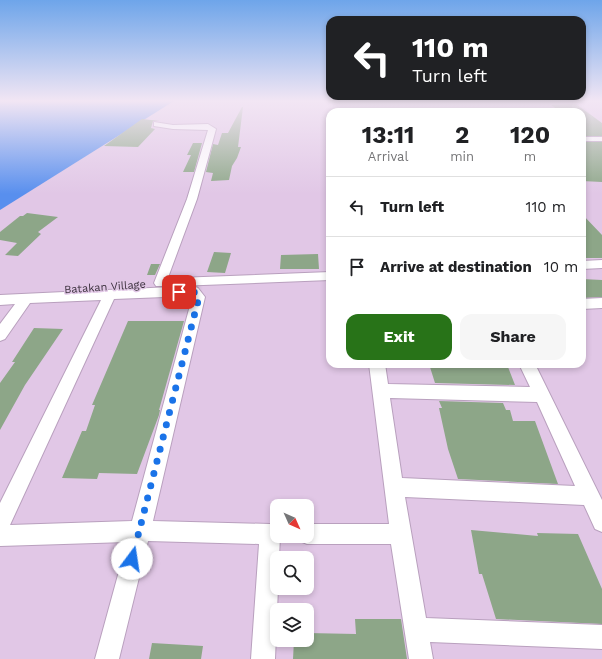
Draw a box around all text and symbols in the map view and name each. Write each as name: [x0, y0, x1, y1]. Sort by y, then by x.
text: 110 m: [412, 31, 489, 64]
icon: left: [346, 32, 398, 84]
text: Turn left: [412, 65, 487, 86]
text: 13:11: [362, 121, 414, 149]
text: 2: [455, 121, 469, 149]
text: 120: [510, 121, 550, 149]
text: Arrival: [368, 149, 408, 164]
text: min: [450, 149, 474, 164]
text: m: [524, 149, 536, 164]
icon: left: [346, 196, 368, 218]
text: Turn left: [380, 198, 444, 216]
text: 110 m: [526, 198, 566, 216]
icon: arrive: [346, 256, 368, 278]
text: Arrive at destination: [380, 258, 532, 276]
text: 10 m: [544, 258, 578, 276]
pin: [162, 275, 196, 309]
street label: Batakan Village: [64, 278, 146, 296]
icon: arrive: [168, 281, 190, 303]
button: Exit: [346, 314, 452, 360]
button: Share: [460, 314, 566, 360]
north arrow: [270, 499, 314, 543]
map controls: [270, 499, 314, 647]
position arrow: [111, 538, 153, 580]
button: search: [270, 551, 314, 595]
button: layers: [270, 603, 314, 647]

